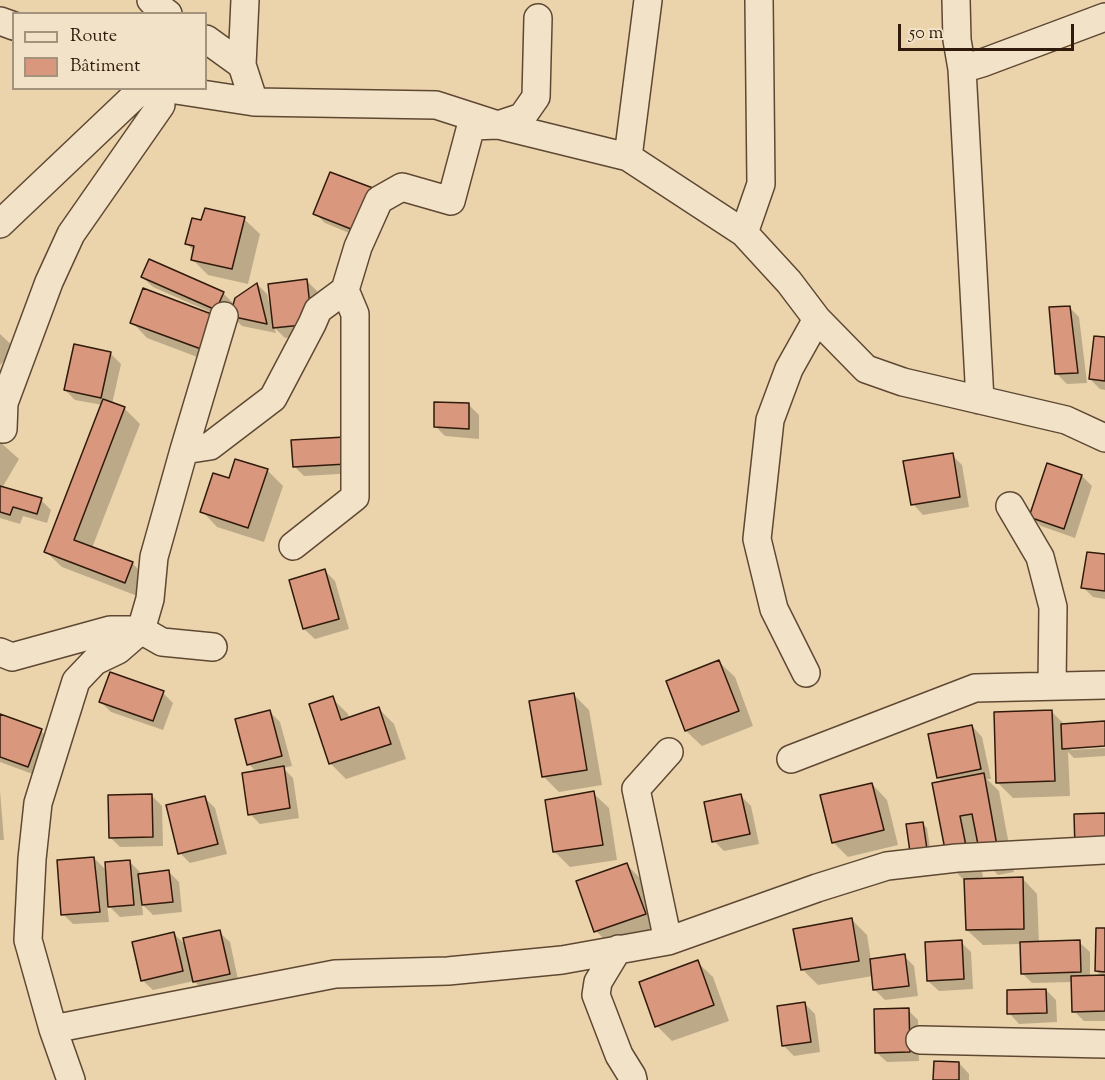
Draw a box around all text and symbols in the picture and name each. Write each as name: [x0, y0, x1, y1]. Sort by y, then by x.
legend: [12, 12, 207, 90]
scale bar: [901, 12, 1076, 50]
text: 50 m: [909, 21, 943, 47]
text: Route: [70, 24, 117, 50]
text: Bâtiment: [70, 54, 140, 80]

